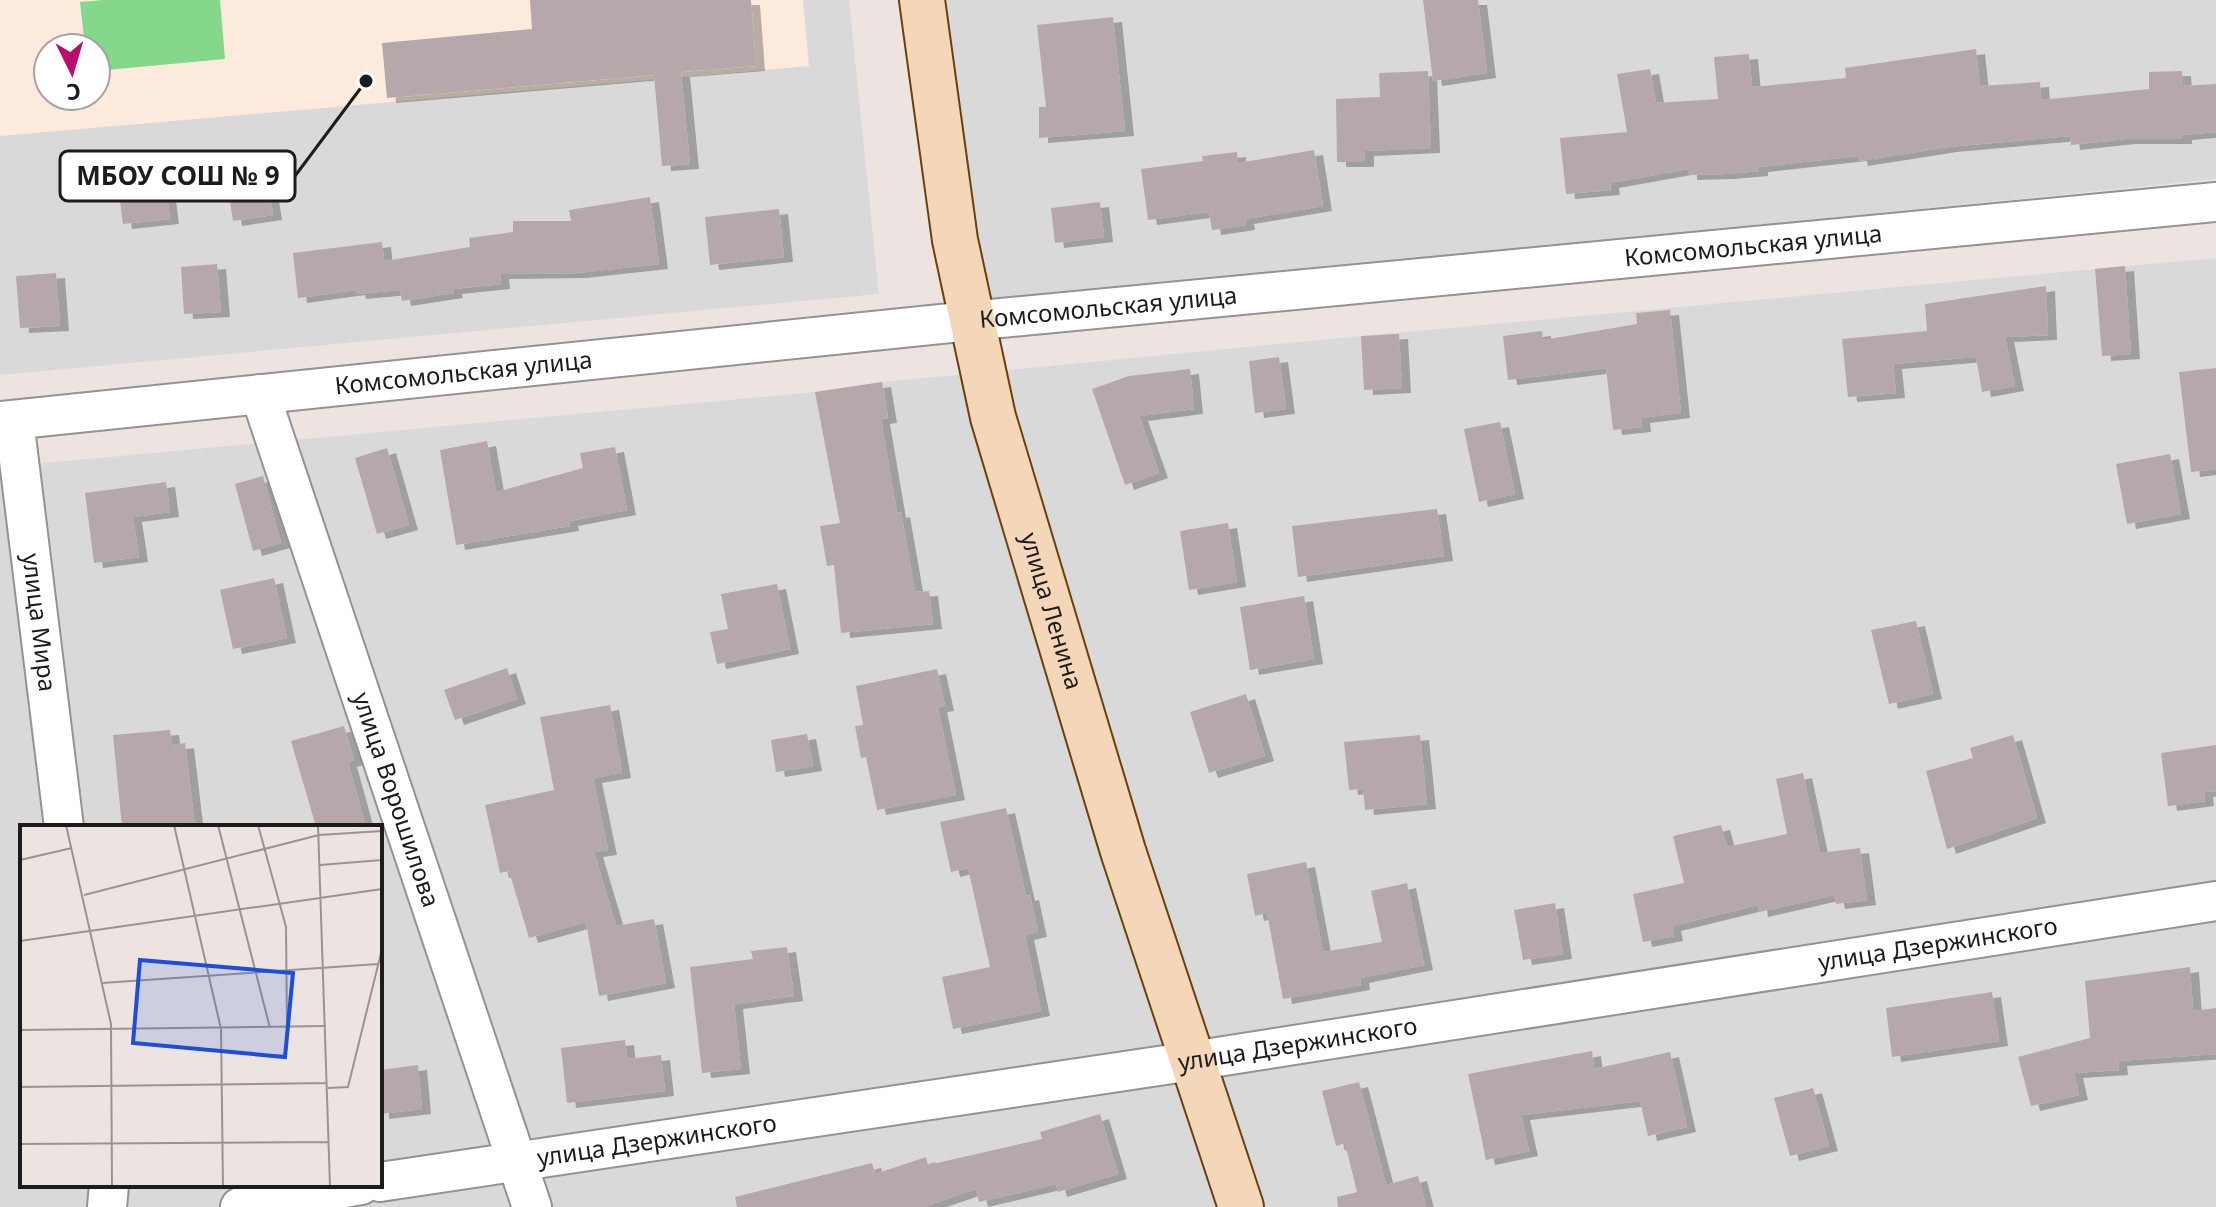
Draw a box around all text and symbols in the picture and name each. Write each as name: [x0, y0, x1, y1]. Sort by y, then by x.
north arrow: [32, 32, 112, 112]
text: С: [65, 77, 82, 108]
callout: МБОУ СОШ № 9: [60, 151, 295, 201]
text: МБОУ СОШ № 9: [76, 157, 280, 193]
street label: Комсомольская улица: [1623, 216, 1883, 273]
street label: Комсомольская улица: [978, 278, 1238, 335]
street label: Комсомольская улица: [333, 342, 594, 401]
street label: улица Ленина: [1014, 528, 1092, 693]
street label: улица Мира: [16, 551, 65, 693]
street label: улица Ворошилова: [346, 688, 449, 911]
inset map: [20, 825, 382, 1187]
street label: улица Дзержинского: [1816, 908, 2060, 978]
street label: улица Дзержинского: [1176, 1008, 1419, 1078]
street label: улица Дзержинского: [535, 1105, 779, 1173]

